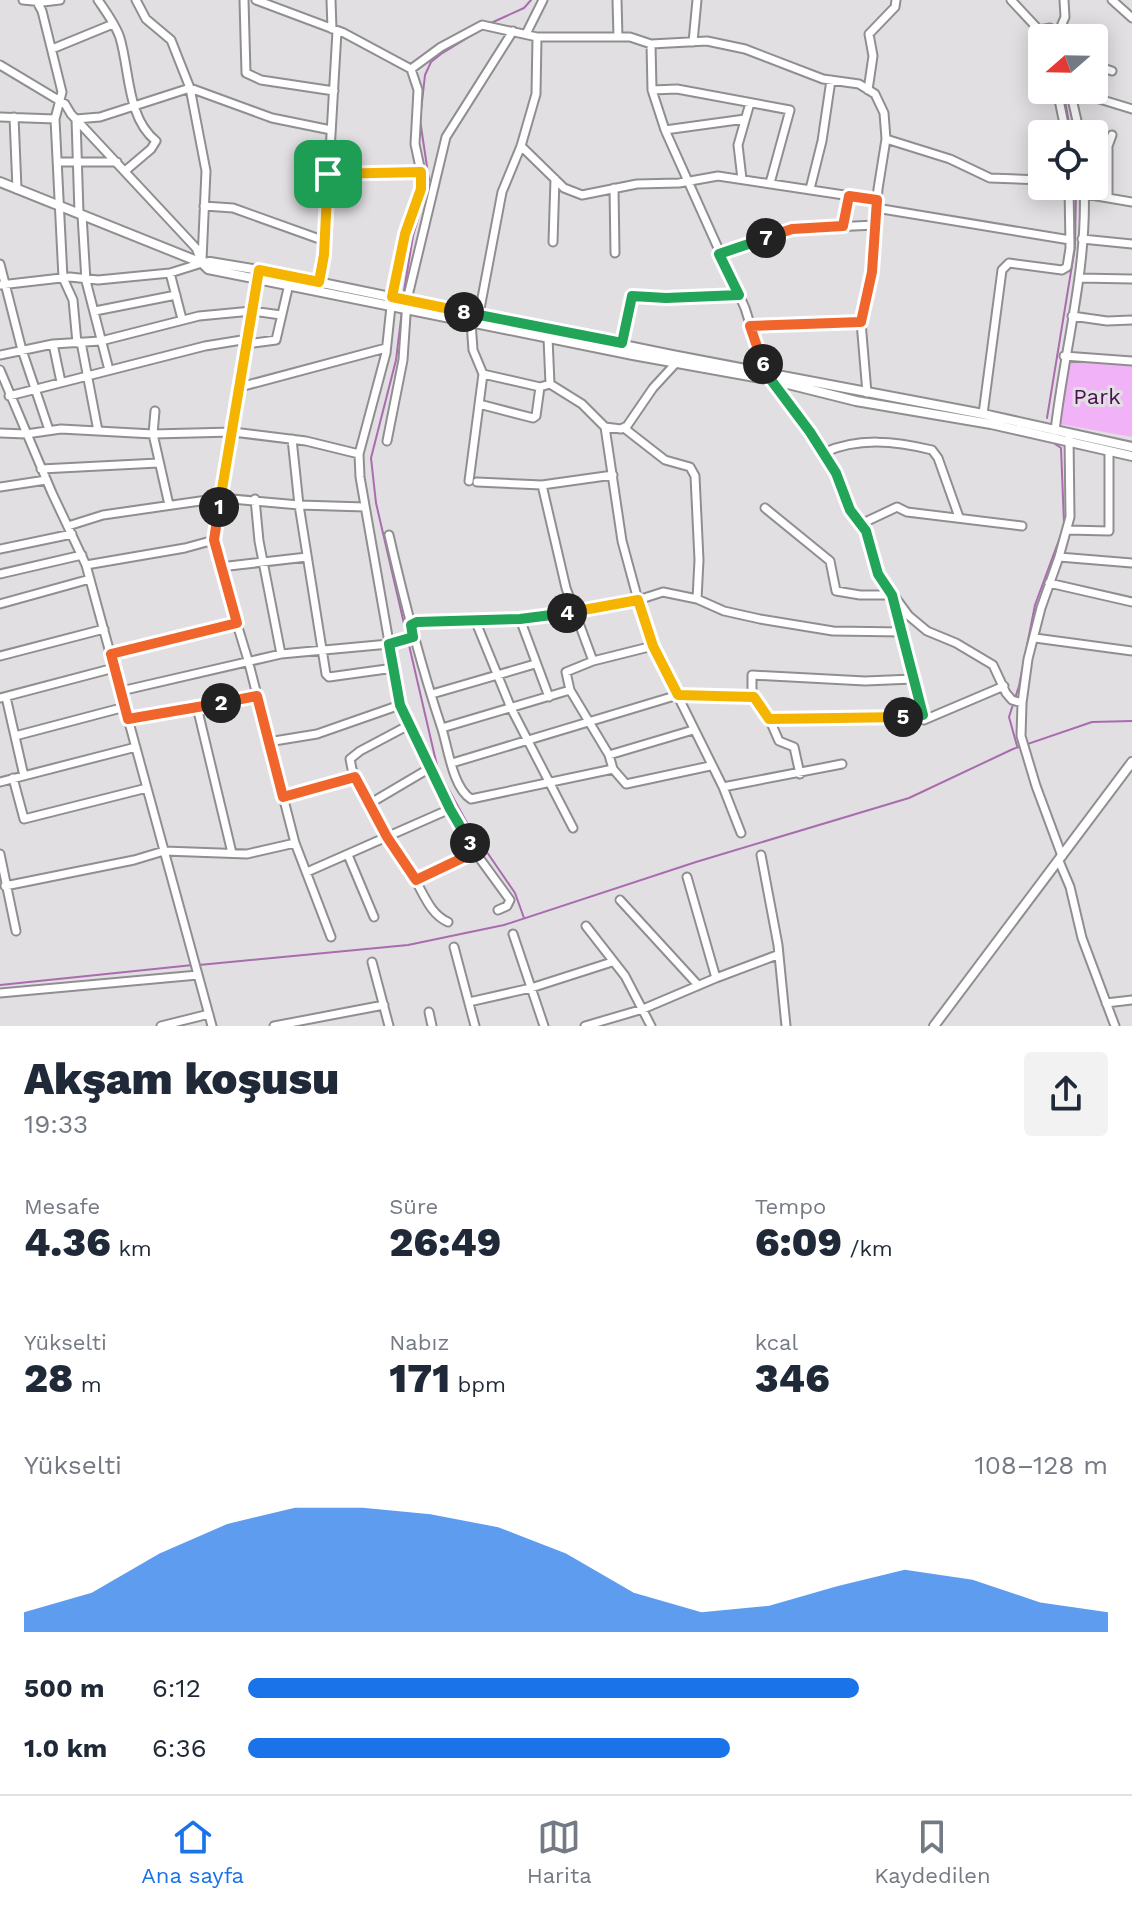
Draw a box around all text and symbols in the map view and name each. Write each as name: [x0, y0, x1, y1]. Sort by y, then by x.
north arrow: [1028, 24, 1108, 104]
map controls: [1028, 24, 1108, 200]
button: locate: [1028, 120, 1108, 200]
pin: [294, 140, 362, 208]
icon: arrive: [306, 152, 350, 196]
pin: 7: [746, 218, 786, 258]
text: 7: [759, 225, 773, 250]
pin: 8: [444, 292, 484, 332]
text: 8: [457, 299, 471, 324]
pin: 6: [743, 344, 783, 384]
text: 6: [756, 351, 770, 376]
park label: Park: [1073, 384, 1121, 409]
pin: 1: [199, 487, 239, 527]
text: 1: [214, 494, 224, 519]
pin: 4: [547, 593, 587, 633]
text: 4: [560, 600, 574, 625]
pin: 2: [201, 683, 241, 723]
text: 2: [214, 690, 228, 715]
pin: 5: [883, 697, 923, 737]
text: 5: [897, 704, 909, 729]
pin: 3: [450, 823, 490, 863]
text: 3: [463, 830, 477, 855]
button: share: [1024, 1052, 1108, 1136]
text: Akşam koşusu: [24, 1053, 339, 1105]
text: 19:33: [24, 1109, 88, 1139]
text: Mesafe: [24, 1194, 100, 1219]
text: Süre: [389, 1194, 438, 1219]
text: Tempo: [755, 1194, 826, 1219]
text: 4.36: [24, 1219, 111, 1266]
text: 26:49: [389, 1219, 501, 1266]
text: 6:09: [755, 1219, 842, 1266]
text: km: [111, 1236, 152, 1261]
text: /km: [842, 1236, 893, 1261]
text: Yükselti: [24, 1330, 107, 1355]
text: Nabız: [389, 1330, 449, 1355]
text: kcal: [755, 1330, 798, 1355]
text: 28: [24, 1355, 73, 1402]
text: 171: [389, 1355, 450, 1402]
text: 346: [755, 1355, 830, 1402]
text: m: [73, 1372, 102, 1397]
text: bpm: [450, 1372, 506, 1397]
text: Yükselti: [24, 1450, 122, 1480]
text: 108–128 m: [975, 1450, 1108, 1480]
text: 500 m: [24, 1673, 105, 1703]
text: 6:12: [152, 1673, 201, 1703]
text: 1.0 km: [24, 1733, 107, 1763]
text: 6:36: [152, 1733, 206, 1763]
tab: Ana sayfa: [141, 1815, 244, 1888]
tab: Harita: [527, 1815, 592, 1888]
tab: Kaydedilen: [874, 1815, 991, 1888]

